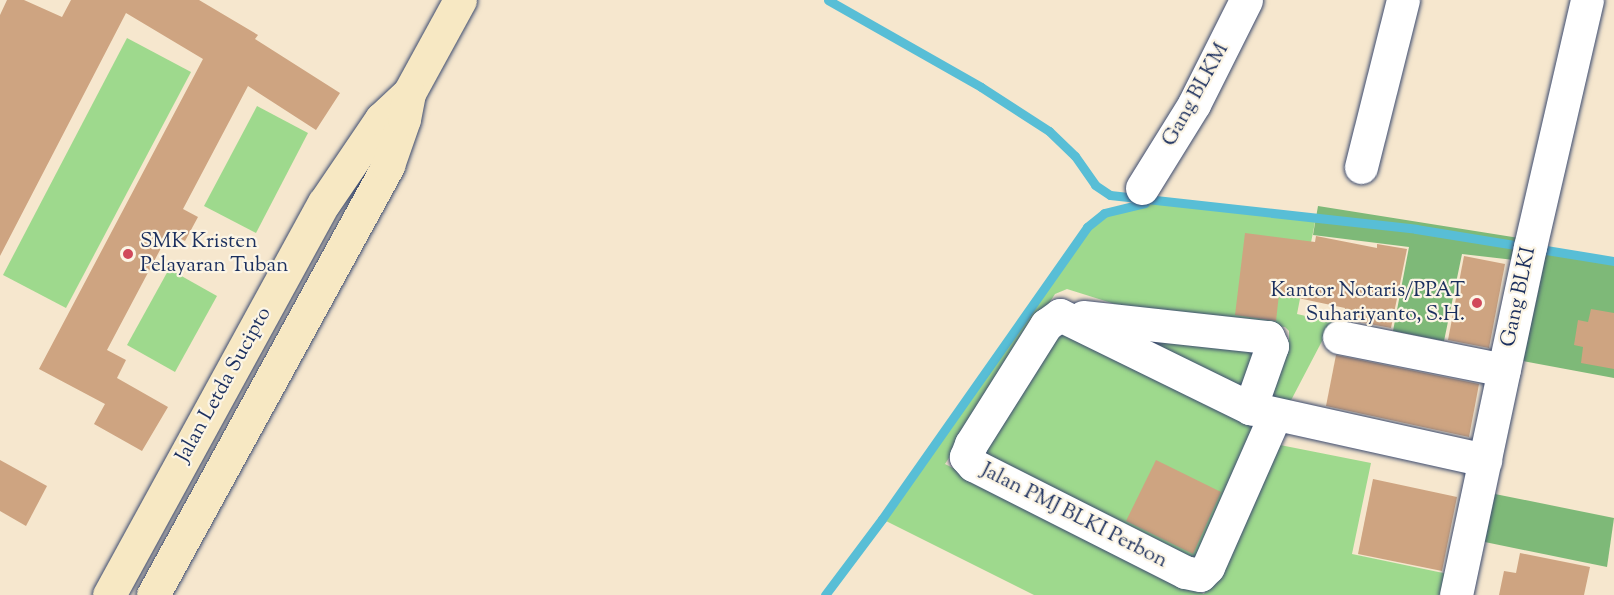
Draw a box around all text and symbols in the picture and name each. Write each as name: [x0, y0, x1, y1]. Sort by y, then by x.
street label: Gang BLKM: [1157, 39, 1235, 151]
place label: SMK Kristen Pelayaran Tuban: [140, 229, 289, 279]
street label: Gang BLKI: [1496, 245, 1542, 349]
marker: SMK Kristen Pelayaran Tuban: [121, 247, 135, 261]
place label: Kantor Notaris/PPAT Suhariyanto, S.H.: [1271, 278, 1465, 328]
marker: Kantor Notaris/PPAT Suhariyanto, S.H.: [1470, 296, 1484, 310]
street label: Jalan Letda Sucipto: [171, 303, 277, 467]
street label: Jalan PMJ BLKI Perbon: [977, 458, 1171, 574]

